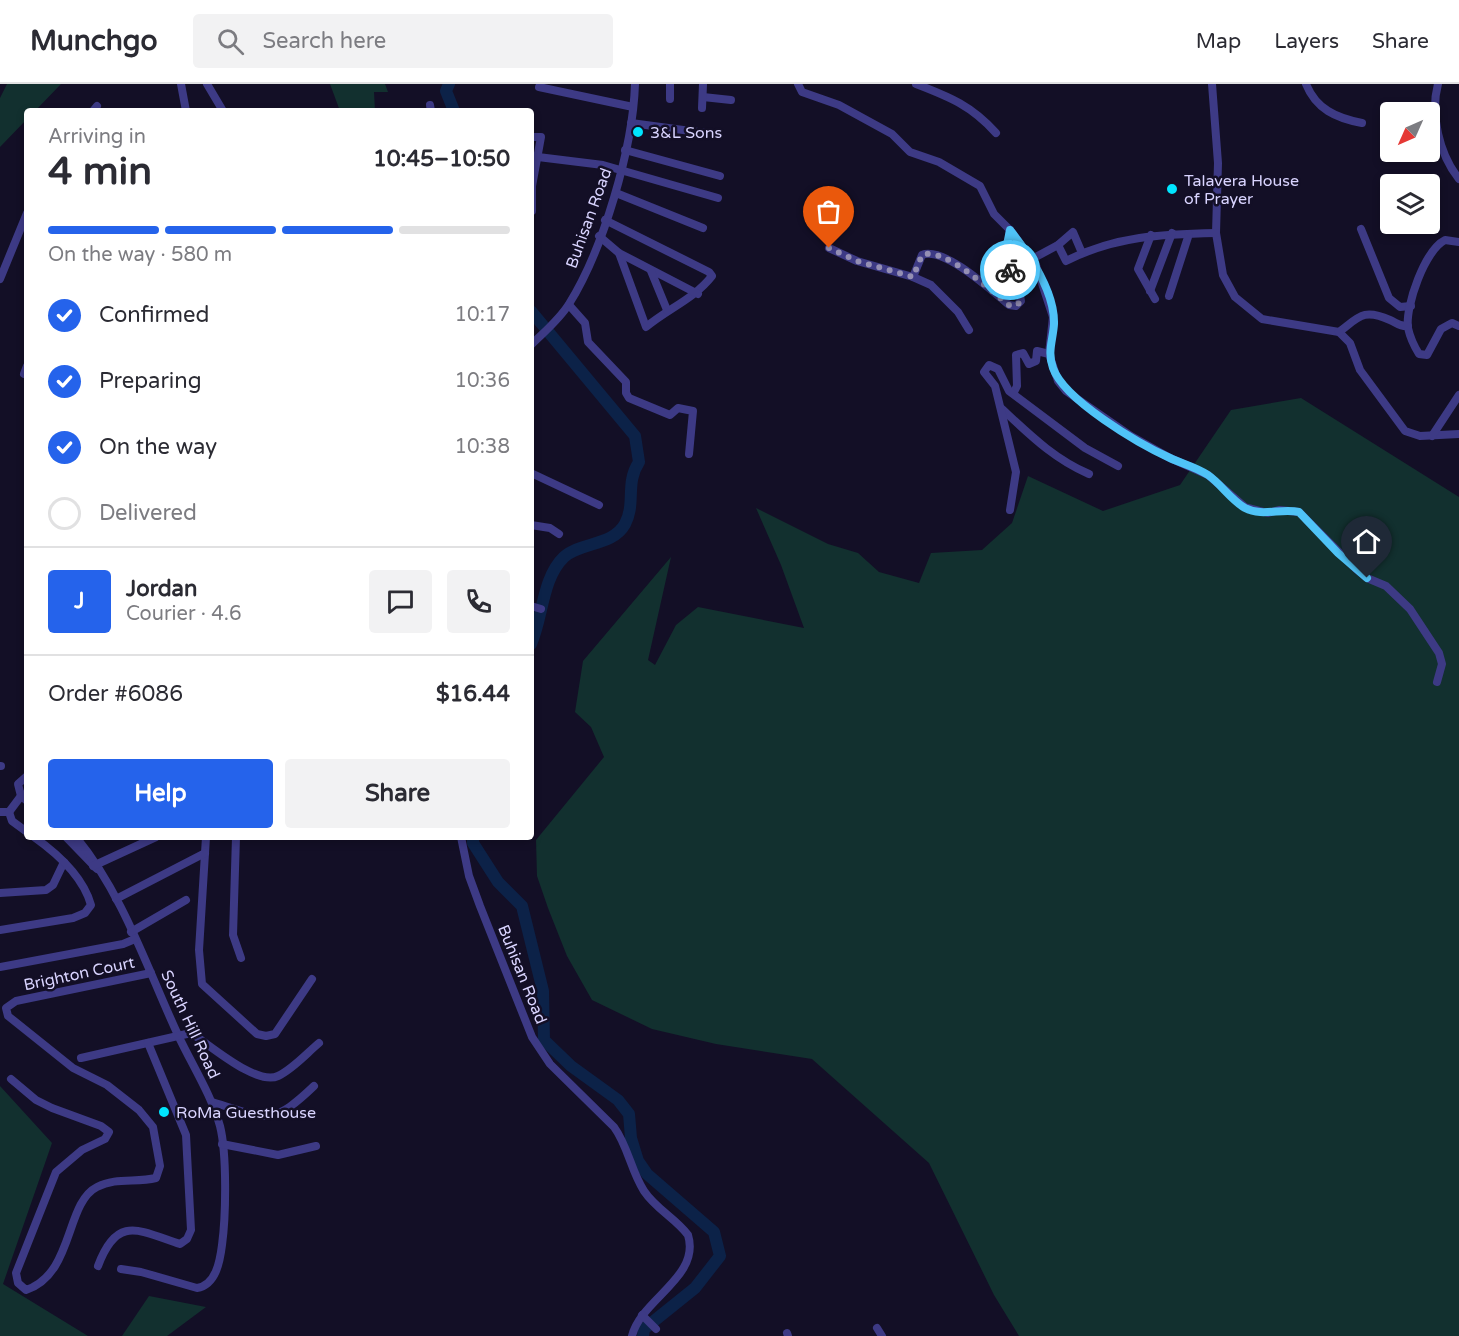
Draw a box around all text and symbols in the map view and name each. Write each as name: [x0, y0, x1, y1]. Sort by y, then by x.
search box: [193, 14, 613, 68]
text: Munchgo: [30, 24, 157, 58]
icon: search: [214, 25, 247, 58]
text: Search here: [262, 28, 386, 54]
text: Map: [1196, 29, 1241, 54]
text: Layers: [1274, 29, 1339, 54]
text: Share: [1372, 29, 1429, 54]
north arrow: [1380, 102, 1440, 162]
map controls: [1380, 102, 1440, 234]
place label: 3&L Sons: [650, 123, 722, 143]
text: Arriving in: [48, 125, 146, 149]
marker: 3&L Sons: [631, 125, 645, 139]
text: 10:45–10:50: [373, 146, 510, 172]
text: 4 min: [48, 148, 152, 195]
street label: Buhisan Road: [562, 165, 616, 271]
place label: Talavera House of Prayer: [1184, 171, 1299, 209]
button: layers: [1380, 174, 1440, 234]
marker: Talavera House of Prayer: [1165, 182, 1179, 196]
pin: [803, 186, 854, 248]
icon: bag: [812, 195, 845, 228]
courier: [980, 240, 1040, 300]
text: On the way · 580 m: [48, 243, 232, 267]
icon: bike: [994, 254, 1027, 287]
icon: check: [48, 299, 81, 332]
text: Confirmed: [99, 302, 209, 328]
text: 10:17: [455, 303, 510, 327]
icon: check: [48, 365, 81, 398]
text: Preparing: [99, 368, 202, 394]
text: 10:36: [455, 369, 510, 393]
icon: check: [48, 431, 81, 464]
text: On the way: [99, 434, 217, 460]
text: 10:38: [455, 435, 510, 459]
text: Delivered: [99, 500, 197, 526]
pin: [1341, 516, 1392, 578]
icon: home: [1350, 525, 1383, 558]
button: chat: [369, 570, 432, 633]
button: phone: [447, 570, 510, 633]
text: Jordan: [126, 576, 197, 602]
text: J: [74, 588, 85, 614]
text: Courier · 4.6: [126, 602, 241, 626]
text: Order #6086: [48, 681, 183, 707]
text: $16.44: [436, 681, 510, 707]
button: Help: [48, 759, 273, 828]
button: Share: [285, 759, 510, 828]
street label: Buhisan Road: [493, 922, 551, 1027]
street label: Brighton Court: [22, 952, 137, 996]
street label: South Hill Road: [156, 967, 224, 1082]
place label: RoMa Guesthouse: [176, 1103, 316, 1123]
marker: RoMa Guesthouse: [157, 1105, 171, 1119]

